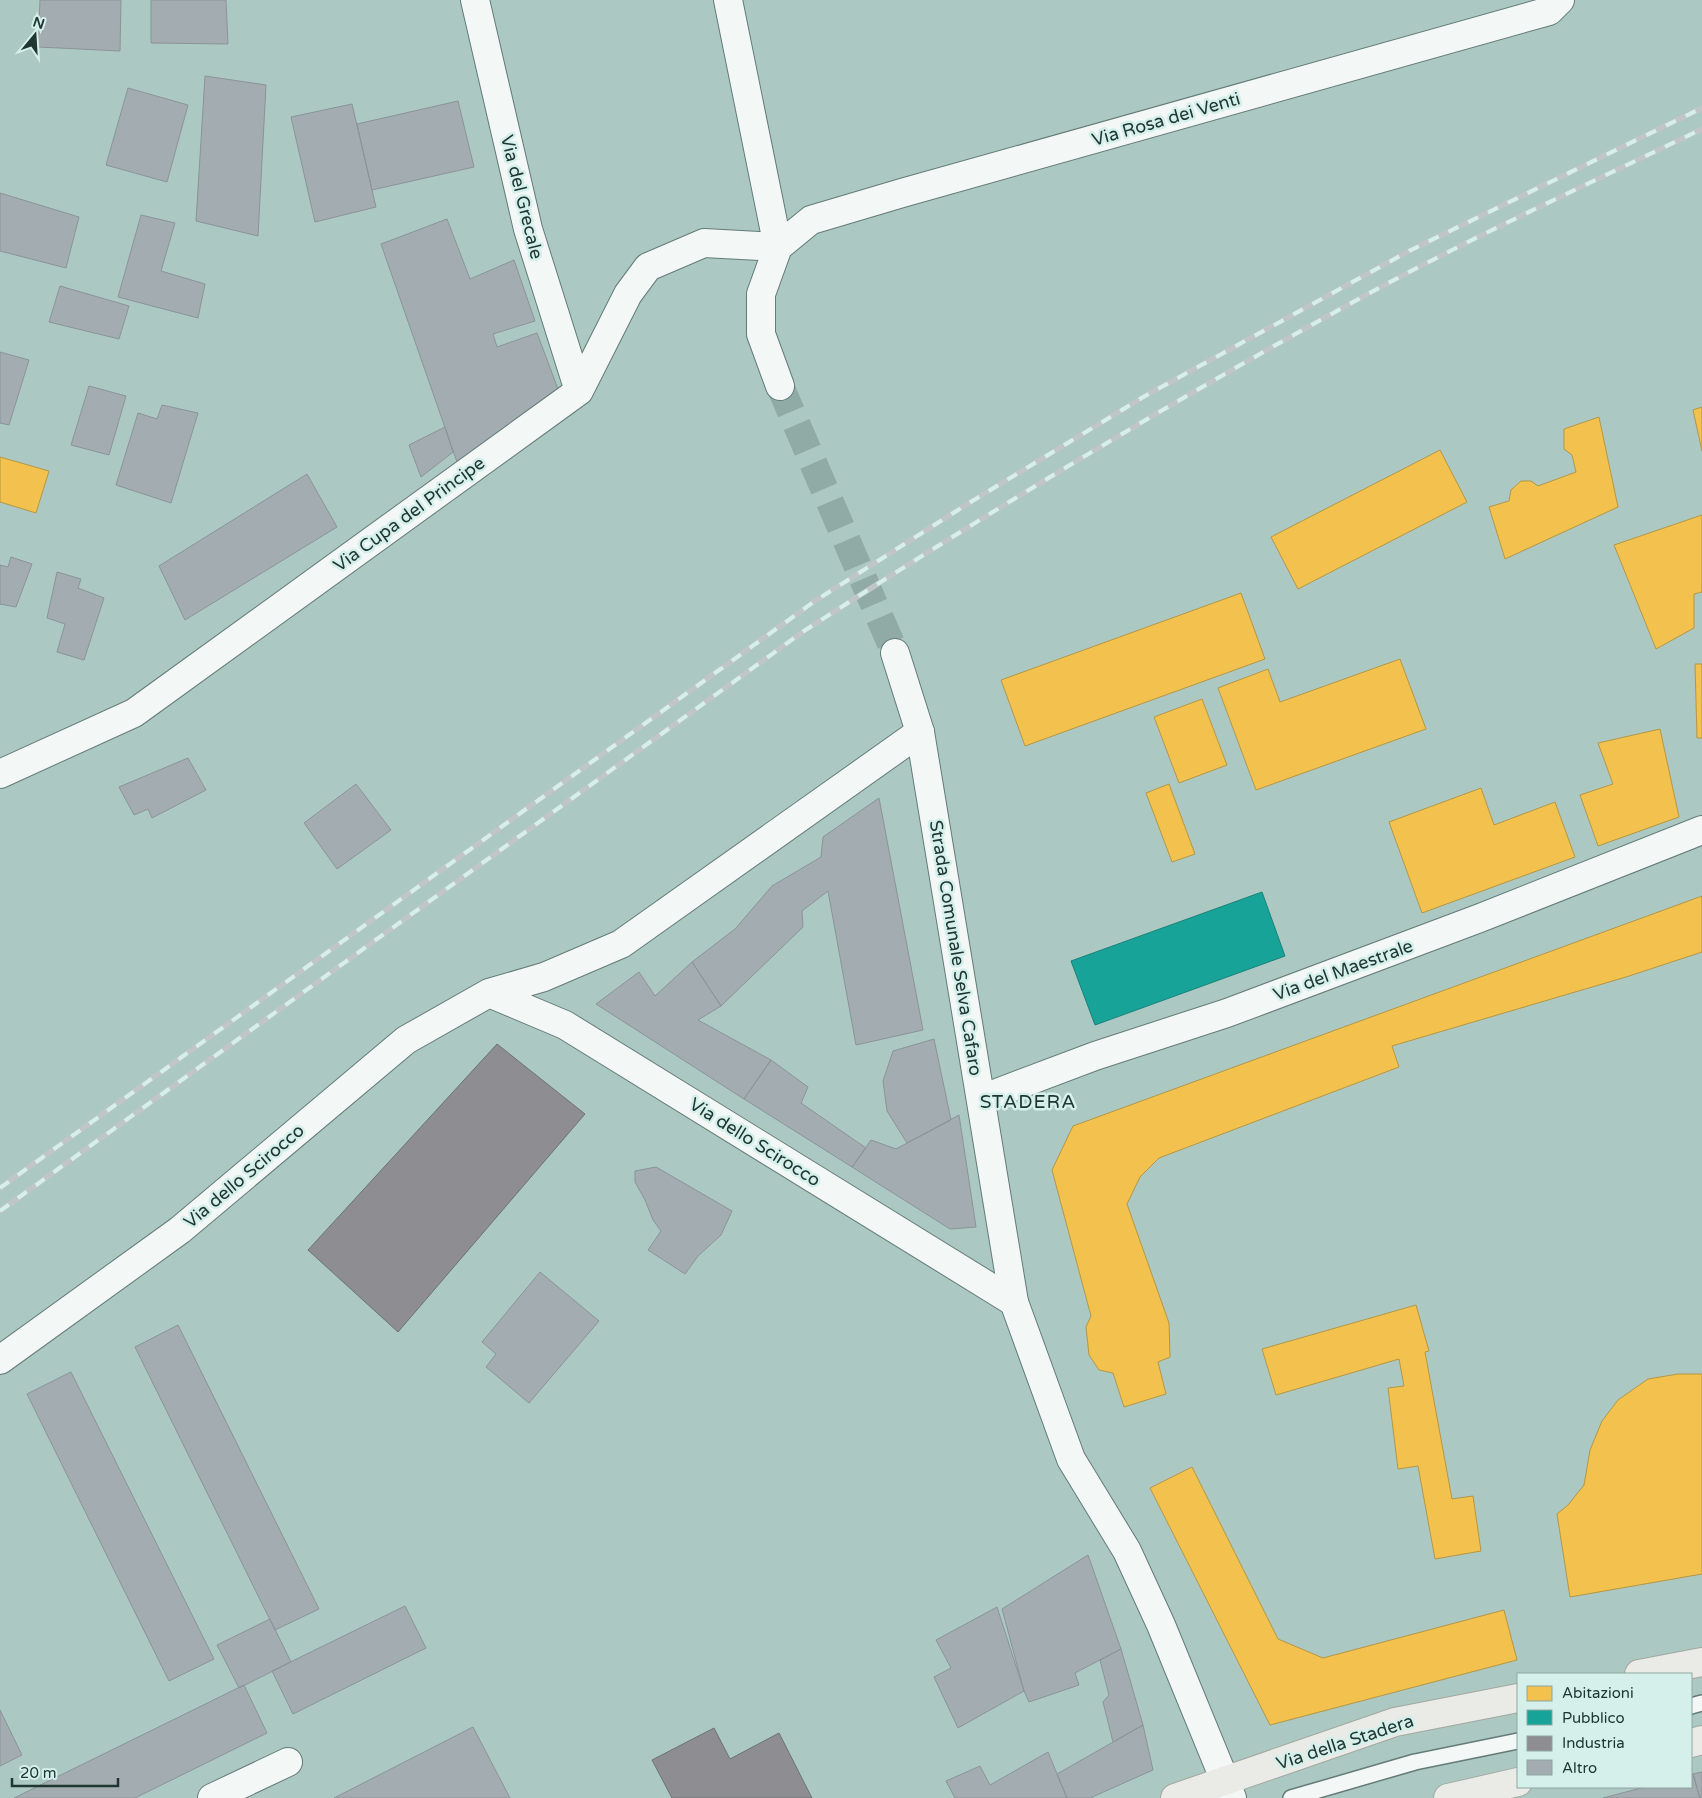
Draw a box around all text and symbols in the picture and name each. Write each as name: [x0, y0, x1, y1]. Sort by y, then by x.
north arrow: [10, 10, 60, 60]
text: N: [31, 13, 47, 33]
street label: Via Rosa dei Venti: [1089, 87, 1243, 151]
street label: Via del Grecale: [496, 133, 548, 261]
street label: Via Cupa del Principe: [329, 452, 489, 576]
street label: Strada Comunale Selva Cafaro: [925, 819, 987, 1077]
street label: Via del Maestrale: [1270, 935, 1416, 1005]
district label: STADERA: [980, 1091, 1076, 1113]
street label: Via dello Scirocco: [685, 1093, 825, 1191]
street label: Via dello Scirocco: [179, 1119, 309, 1233]
legend: [1517, 1673, 1692, 1788]
text: Abitazioni: [1562, 1684, 1634, 1702]
street label: Via della Stadera: [1274, 1709, 1416, 1775]
text: Pubblico: [1562, 1709, 1625, 1727]
text: Industria: [1562, 1734, 1625, 1752]
scale bar: [12, 1756, 119, 1788]
text: Altro: [1562, 1759, 1597, 1777]
text: 20 m: [20, 1764, 57, 1782]

